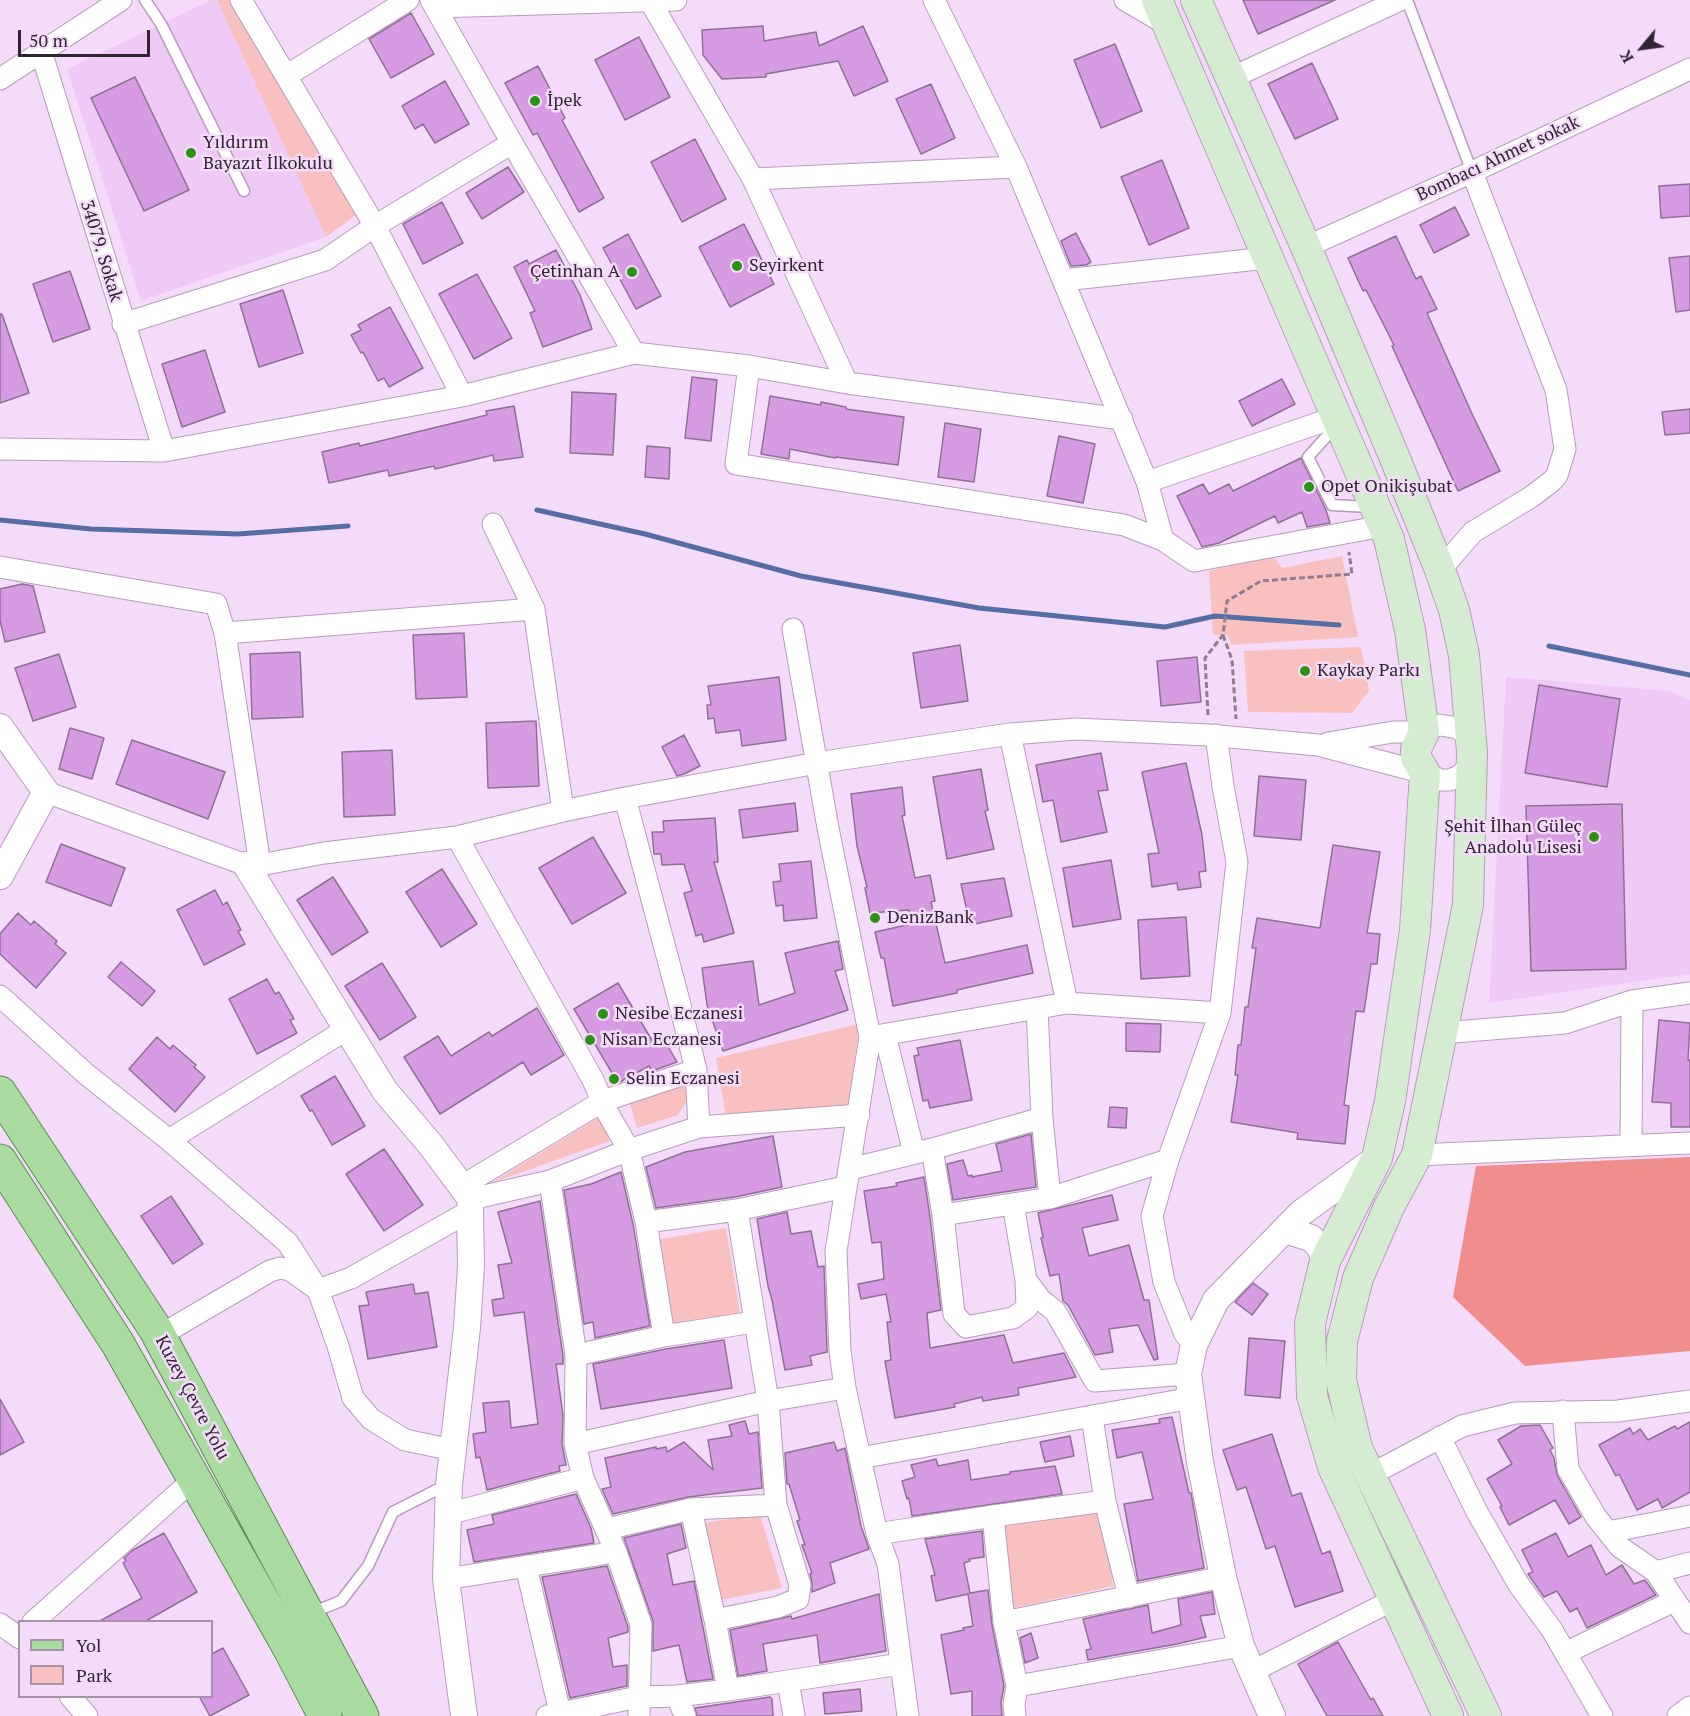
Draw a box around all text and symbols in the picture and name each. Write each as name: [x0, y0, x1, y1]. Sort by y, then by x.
scale bar: [21, 18, 153, 56]
north arrow: [1612, 18, 1672, 78]
text: 50 m: [29, 28, 68, 52]
text: K: [1614, 46, 1639, 67]
place label: İpek: [547, 90, 582, 112]
marker: İpek: [528, 94, 542, 108]
street label: Bombacı Ahmet sokak: [1413, 112, 1583, 206]
place label: Yıldırım Bayazıt İlkokulu: [203, 132, 333, 174]
marker: Yıldırım Bayazıt İlkokulu: [184, 146, 198, 160]
street label: 34079. Sokak: [75, 198, 127, 304]
place label: Seyirkent: [749, 255, 824, 277]
marker: Seyirkent: [730, 259, 744, 273]
place label: Çetinhan A: [530, 261, 620, 283]
marker: Çetinhan A: [625, 265, 639, 279]
place label: Opet Onikişubat: [1321, 476, 1453, 498]
marker: Opet Onikişubat: [1302, 480, 1316, 494]
place label: Kaykay Parkı: [1317, 660, 1420, 682]
marker: Kaykay Parkı: [1298, 664, 1312, 678]
place label: Şehit İlhan Güleç Anadolu Lisesi: [1444, 816, 1582, 858]
marker: Şehit İlhan Güleç Anadolu Lisesi: [1587, 830, 1601, 844]
place label: DenizBank: [887, 907, 974, 929]
marker: DenizBank: [868, 911, 882, 925]
place label: Nesibe Eczanesi: [615, 1003, 743, 1025]
marker: Nesibe Eczanesi: [596, 1007, 610, 1021]
place label: Nisan Eczanesi: [602, 1029, 722, 1051]
marker: Nisan Eczanesi: [583, 1033, 597, 1047]
place label: Selin Eczanesi: [626, 1068, 740, 1090]
marker: Selin Eczanesi: [607, 1072, 621, 1086]
street label: Kuzey Çevre Yolu: [150, 1332, 234, 1464]
legend: [18, 1620, 213, 1698]
text: Yol: [76, 1633, 101, 1657]
text: Park: [76, 1663, 112, 1687]

